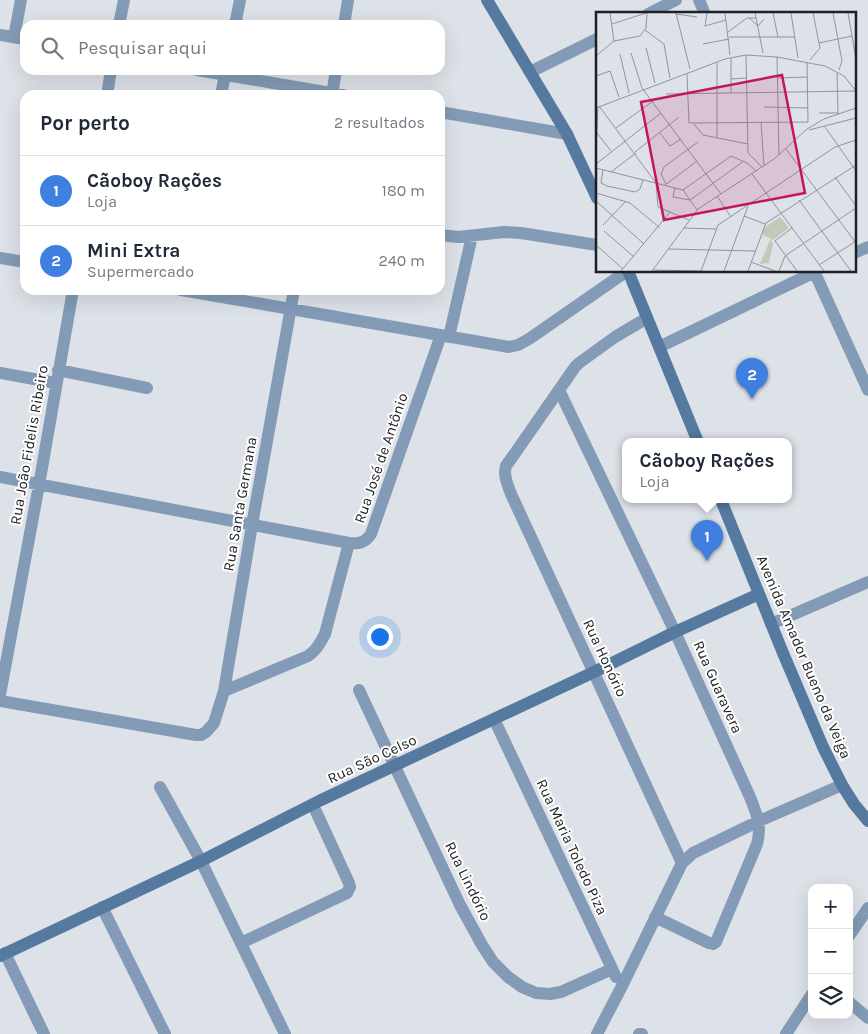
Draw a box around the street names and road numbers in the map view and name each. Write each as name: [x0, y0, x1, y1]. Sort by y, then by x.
street label: Rua João Fidelis Ribeiro: [6, 364, 52, 526]
street label: Rua José de Antônio: [350, 390, 412, 526]
street label: Rua Santa Germana: [219, 435, 261, 573]
street label: Avenida Amador Bueno da Veiga: [753, 553, 855, 761]
street label: Rua Honório: [579, 616, 631, 700]
street label: Rua Guaravera: [690, 638, 746, 736]
street label: Rua São Celso: [325, 730, 419, 788]
street label: Rua Maria Toledo Piza: [533, 776, 611, 918]
street label: Rua Lindório: [441, 838, 495, 924]

